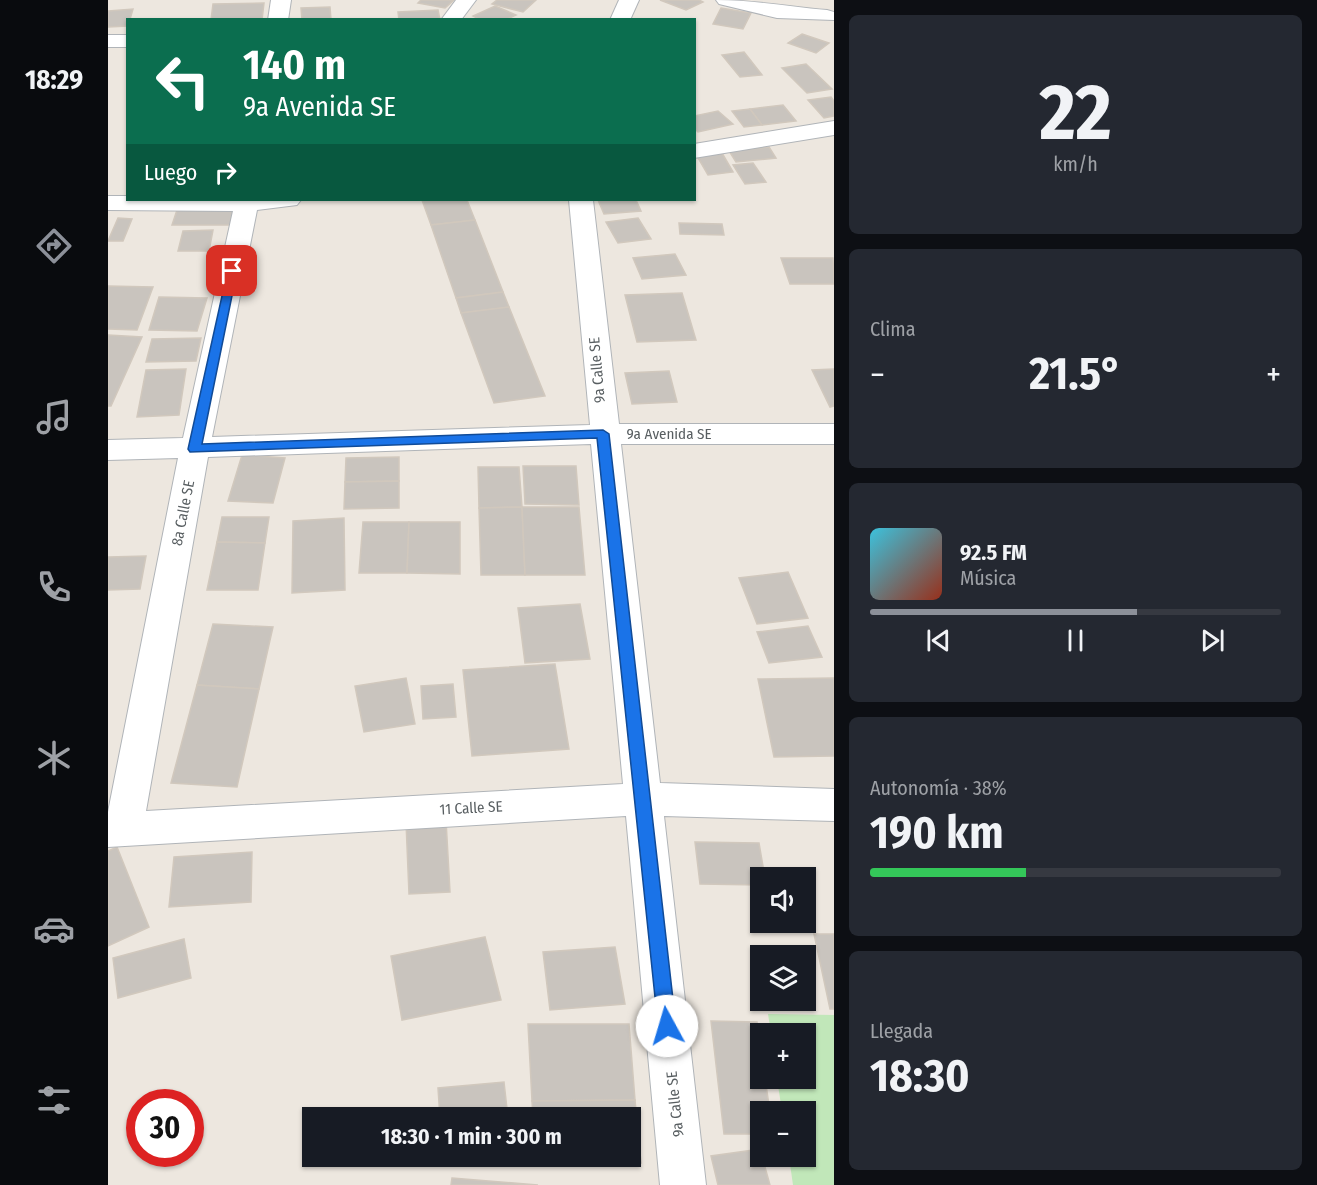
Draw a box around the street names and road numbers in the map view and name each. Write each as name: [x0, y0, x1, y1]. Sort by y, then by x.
street label: 9a Calle SE: [585, 336, 609, 404]
street label: 9a Avenida SE: [626, 425, 712, 443]
street label: 8a Calle SE: [168, 479, 198, 547]
street label: 11 Calle SE: [439, 797, 503, 819]
street label: 9a Calle SE: [663, 1070, 687, 1138]

